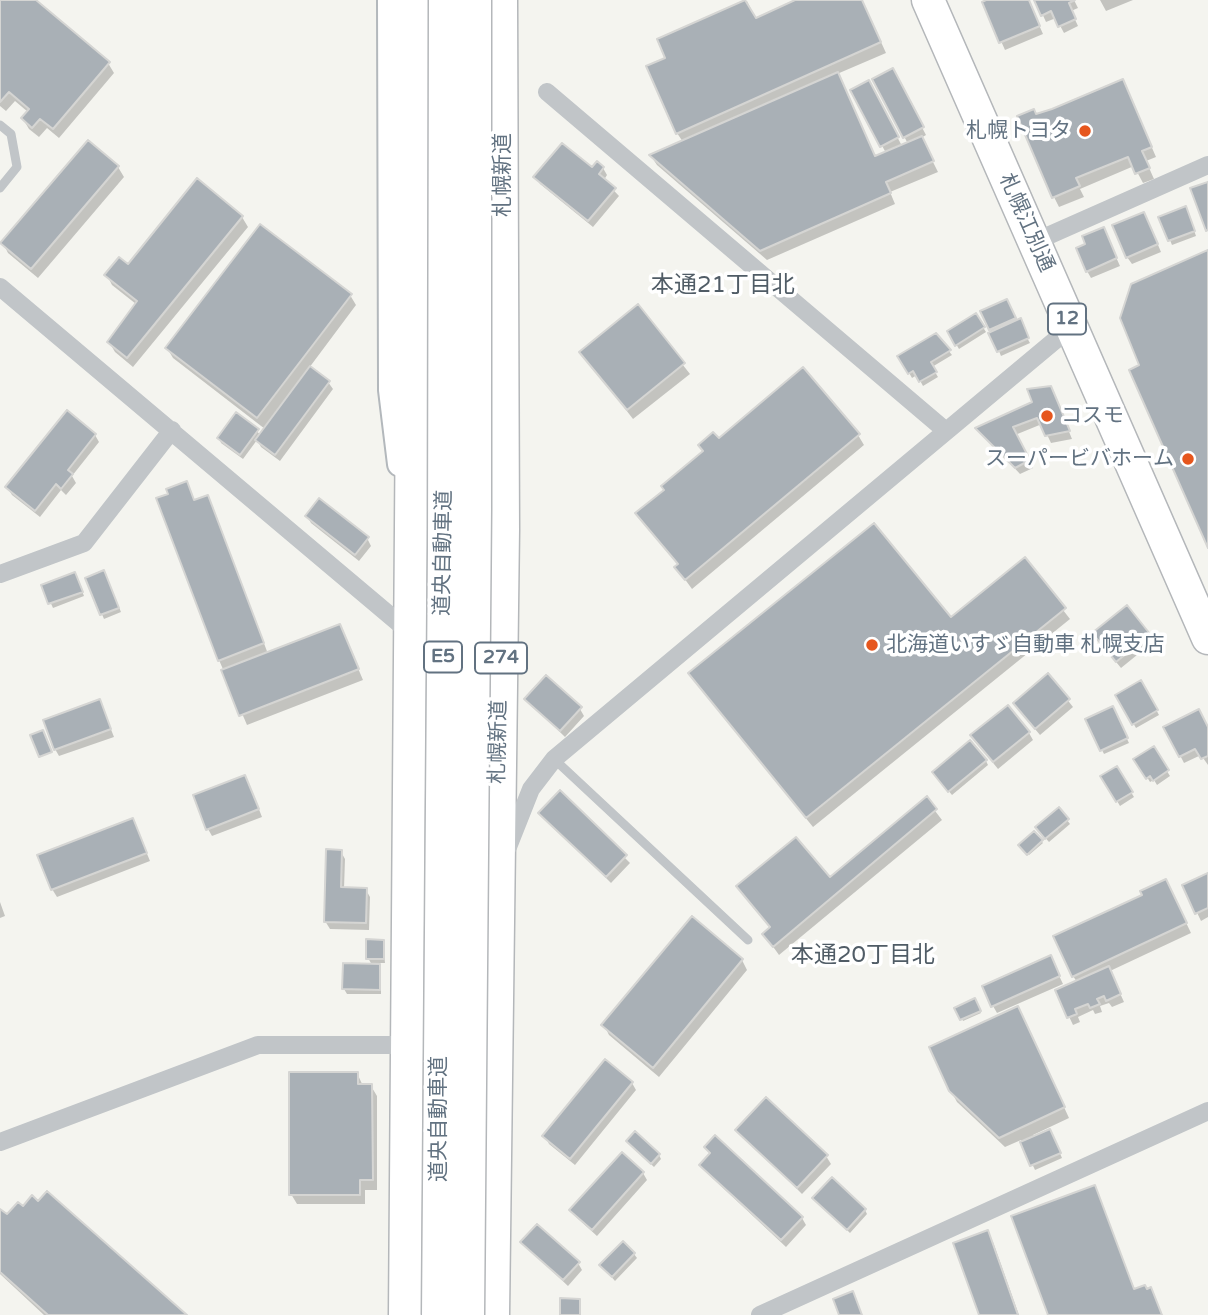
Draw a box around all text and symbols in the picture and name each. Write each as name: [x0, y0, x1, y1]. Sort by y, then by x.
place label: 札幌トヨタ: [966, 118, 1071, 144]
marker: 札幌トヨタ: [1077, 123, 1093, 139]
street label: 札幌新道: [490, 133, 516, 217]
street label: 札幌江別通: [993, 170, 1059, 276]
district label: 本通21丁目北: [651, 272, 795, 300]
road number: 12: [1048, 304, 1086, 334]
place label: コスモ: [1061, 403, 1124, 429]
marker: コスモ: [1039, 408, 1055, 424]
place label: スーパービバホーム: [985, 446, 1174, 472]
marker: スーパービバホーム: [1180, 451, 1196, 467]
street label: 道央自動車道: [430, 490, 458, 616]
place label: 北海道いすゞ自動車 札幌支店: [886, 632, 1164, 658]
marker: 北海道いすゞ自動車 札幌支店: [864, 637, 880, 653]
road number: E5: [424, 642, 462, 672]
road number: 274: [475, 642, 527, 674]
street label: 札幌新道: [486, 700, 512, 784]
district label: 本通20丁目北: [791, 942, 935, 970]
street label: 道央自動車道: [426, 1056, 452, 1182]

